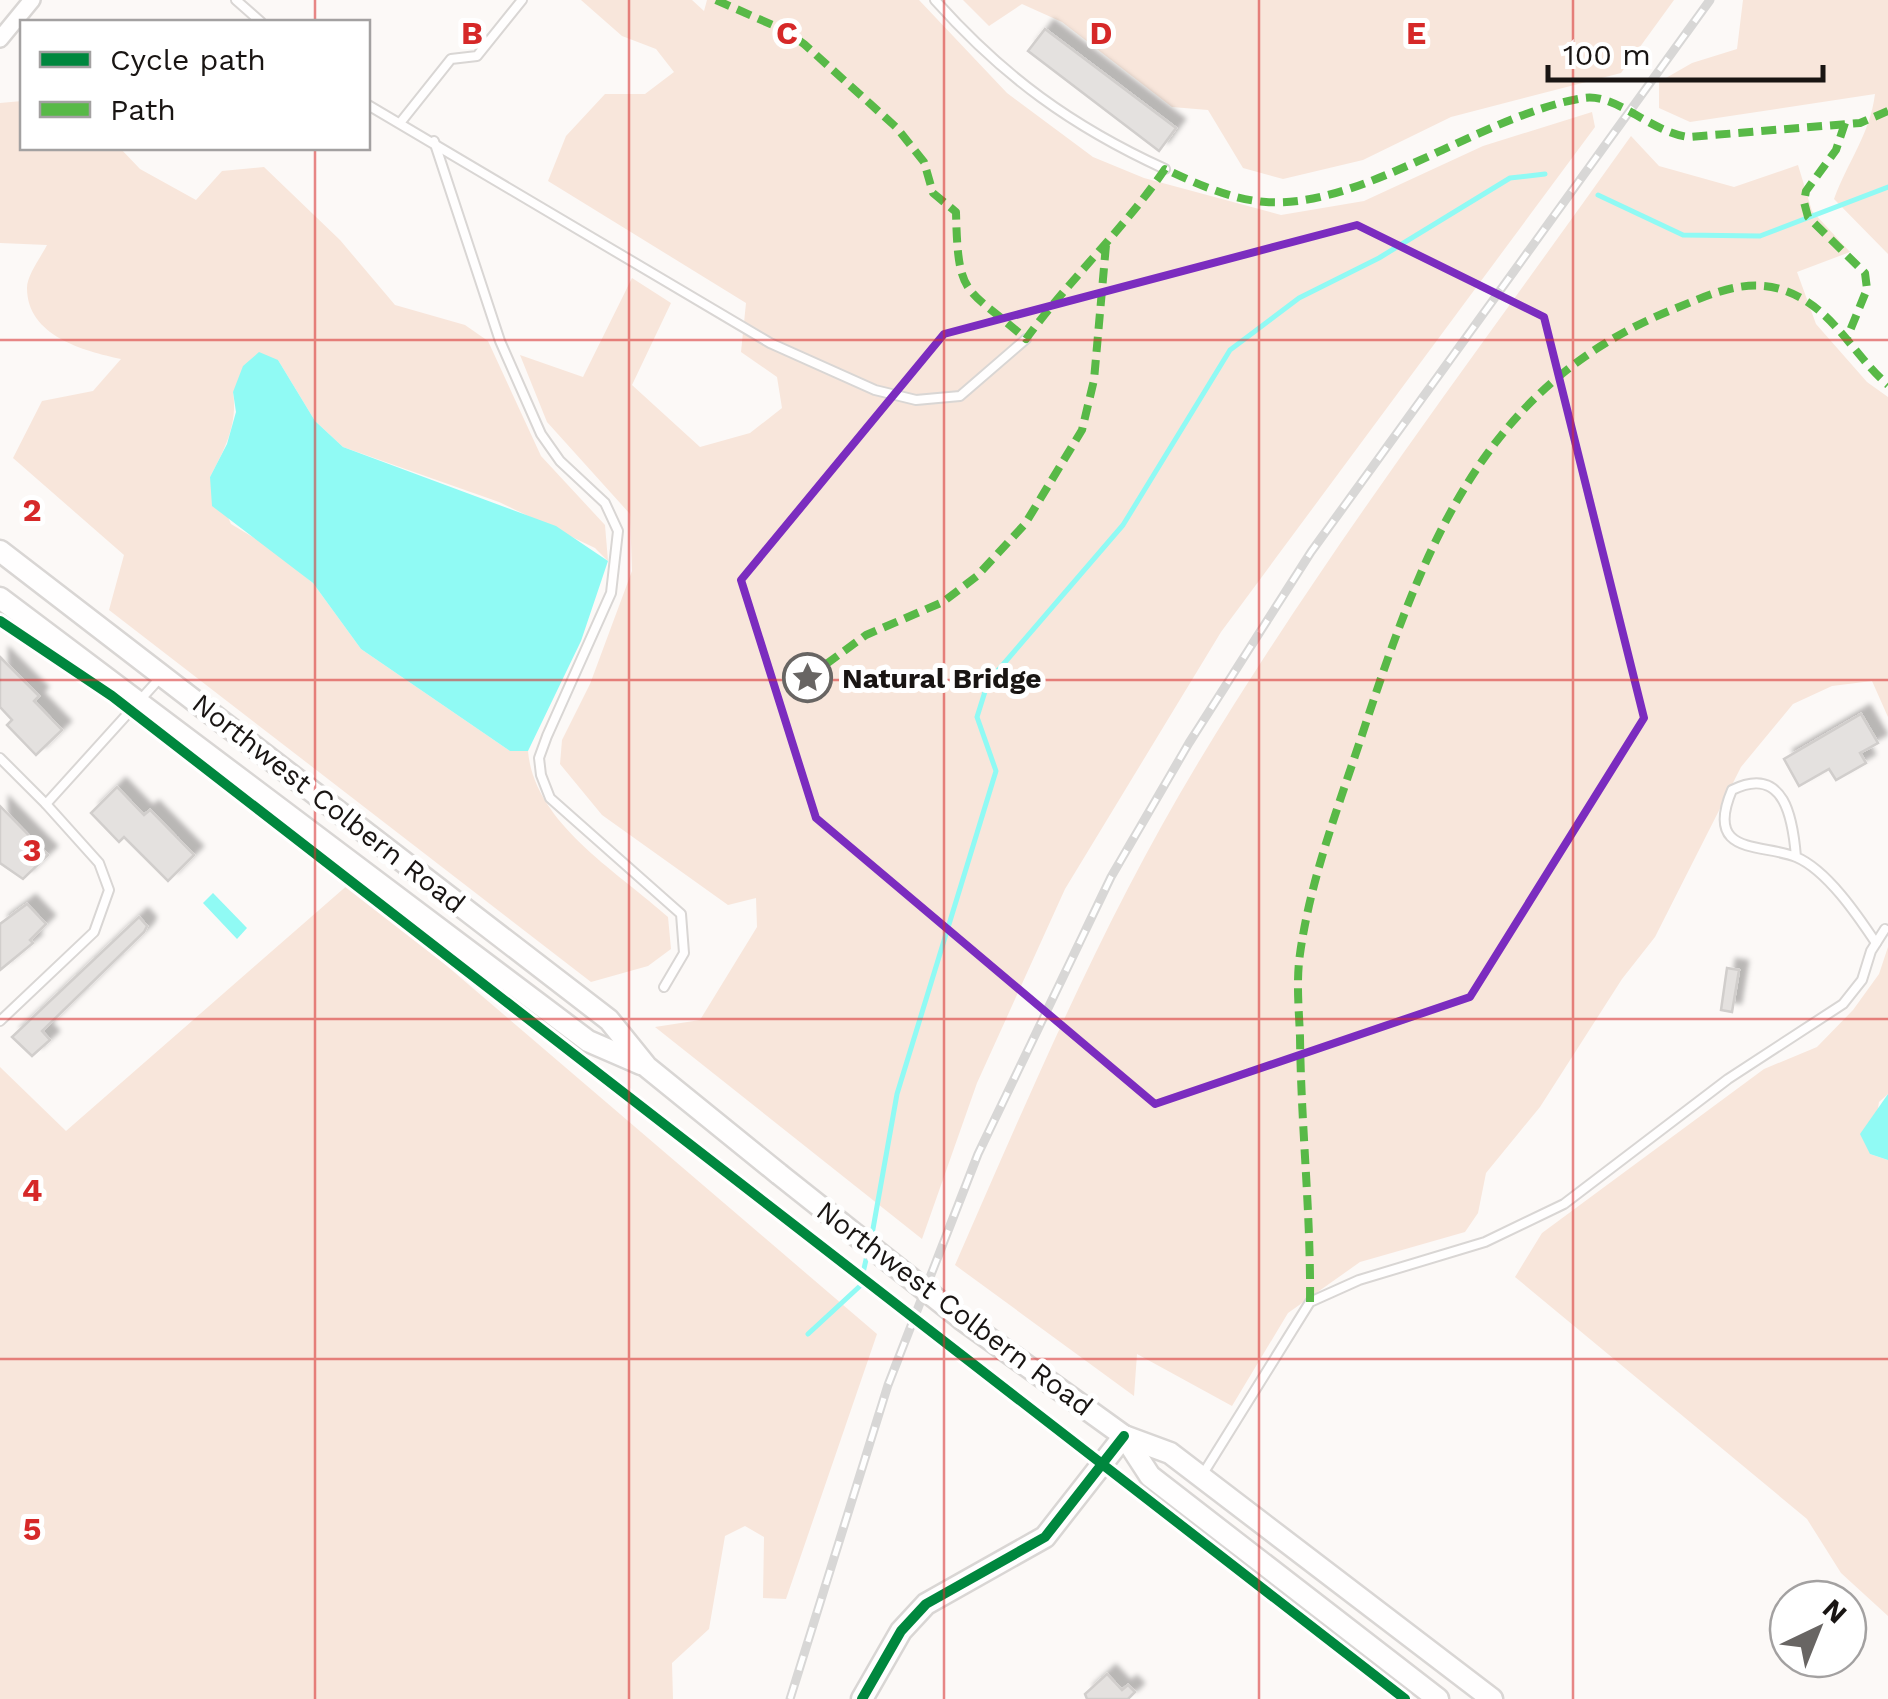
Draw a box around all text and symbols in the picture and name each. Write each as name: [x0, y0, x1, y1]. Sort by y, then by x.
text: B: [461, 14, 483, 52]
text: C: [776, 14, 798, 52]
text: D: [1090, 14, 1112, 52]
text: E: [1406, 14, 1426, 52]
legend: [20, 20, 370, 150]
scale bar: [1548, 20, 1823, 82]
text: 100 m: [1563, 37, 1651, 72]
text: Cycle path: [110, 42, 266, 77]
text: Path: [110, 92, 176, 127]
text: 2: [22, 491, 42, 529]
place icon: Natural Bridge: [781, 652, 833, 704]
place label: Natural Bridge: [842, 662, 1042, 695]
street label: Northwest Colbern Road: [186, 687, 471, 920]
text: 3: [23, 831, 41, 869]
text: 4: [22, 1171, 42, 1209]
street label: Northwest Colbern Road: [810, 1194, 1099, 1423]
text: 5: [23, 1510, 41, 1548]
north arrow: [1768, 1579, 1868, 1679]
text: N: [1816, 1592, 1854, 1630]

